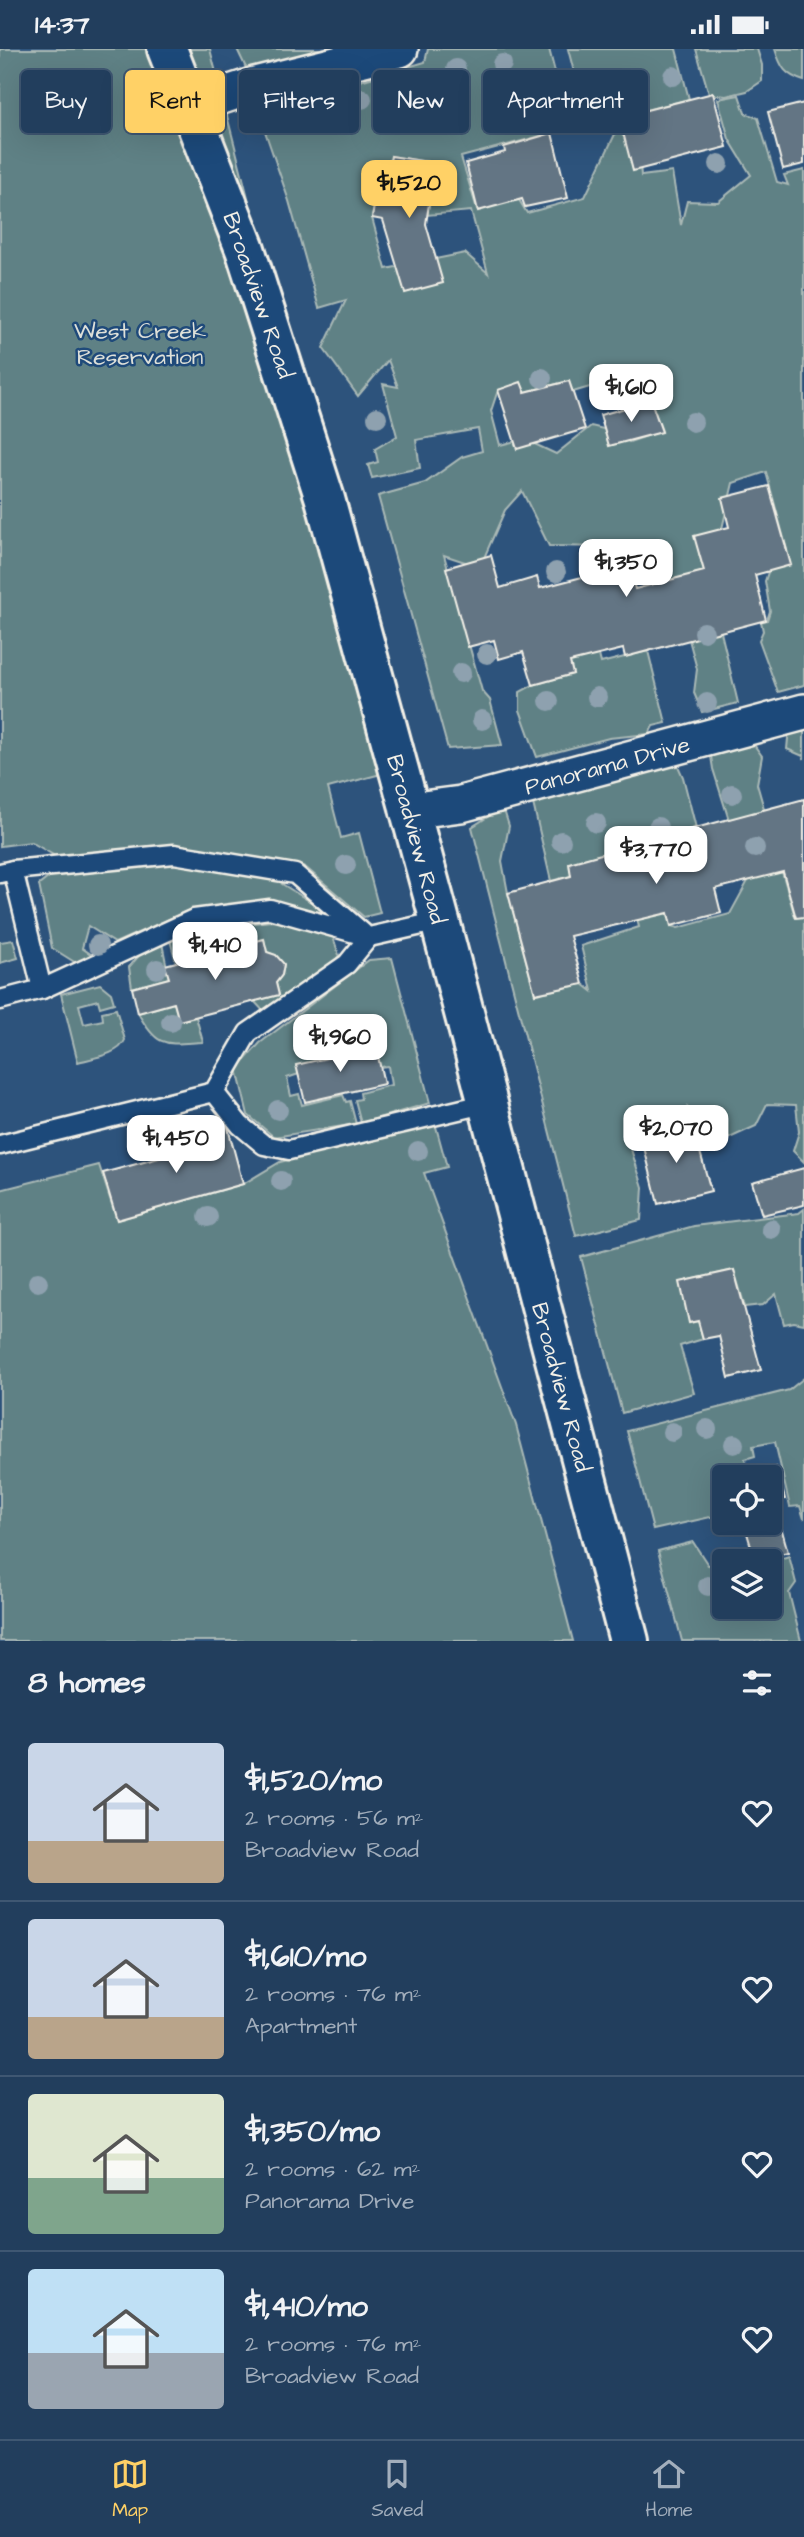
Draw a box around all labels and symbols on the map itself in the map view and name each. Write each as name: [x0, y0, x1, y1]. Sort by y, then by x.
pin: $1,520: [352, 160, 466, 220]
street label: Broadview Road: [215, 208, 302, 383]
park label: West Creek Reservation: [74, 315, 206, 373]
pin: $1,610: [574, 365, 688, 424]
pin: $1,350: [569, 539, 683, 599]
street label: Panorama Drive: [521, 729, 693, 803]
street label: Broadview Road: [378, 751, 454, 928]
pin: $3,770: [599, 827, 713, 886]
pin: $1,410: [158, 923, 272, 982]
pin: $1,960: [283, 1014, 397, 1074]
pin: $2,070: [619, 1105, 733, 1165]
pin: $1,450: [119, 1115, 233, 1175]
street label: Broadview Road: [523, 1299, 599, 1476]

